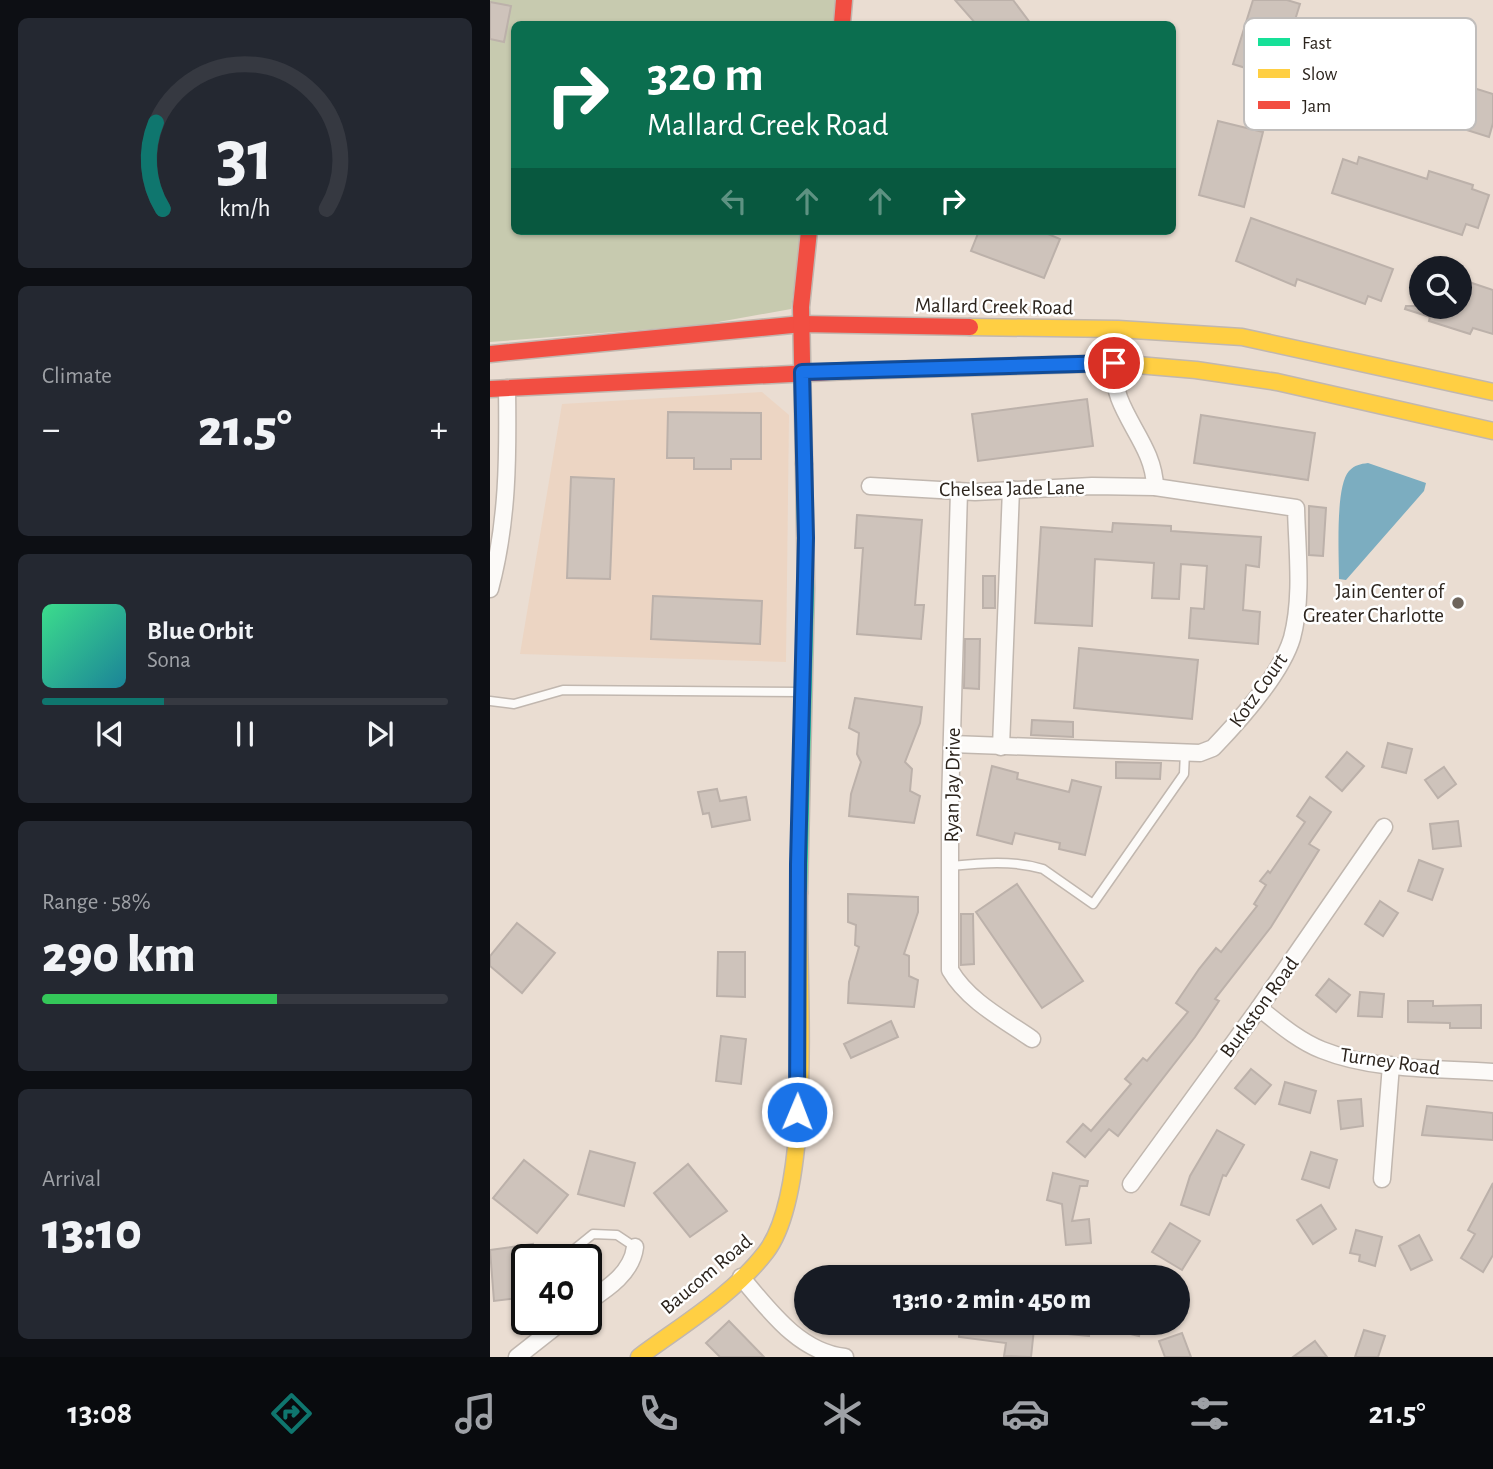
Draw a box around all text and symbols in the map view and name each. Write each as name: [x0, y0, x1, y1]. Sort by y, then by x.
legend: [1244, 18, 1476, 130]
text: Fast: [1302, 34, 1332, 53]
icon: right: [532, 49, 623, 140]
text: 320 m: [647, 51, 764, 100]
text: Slow: [1302, 65, 1338, 84]
text: Jam: [1302, 97, 1331, 116]
text: Mallard Creek Road: [647, 109, 888, 141]
text: 31: [216, 121, 274, 194]
icon: left: [715, 182, 753, 220]
icon: ahead: [788, 182, 826, 220]
icon: ahead: [861, 182, 899, 220]
icon: right: [934, 182, 972, 220]
text: km/h: [219, 196, 271, 221]
map controls: [1409, 256, 1472, 319]
button: search: [1409, 256, 1472, 319]
street label: Mallard Creek Road: [915, 295, 1074, 318]
pin: [1084, 333, 1144, 393]
icon: arrive: [1095, 344, 1133, 382]
text: Climate: [42, 365, 112, 388]
text: 21.5°: [198, 403, 292, 455]
text: −: [42, 411, 60, 449]
text: +: [430, 411, 448, 449]
street label: Chelsea Jade Lane: [939, 477, 1085, 500]
place label: Jain Center of Greater Charlotte: [1303, 581, 1446, 626]
marker: Jain Center of Greater Charlotte: [1450, 595, 1466, 611]
text: Blue Orbit: [147, 618, 253, 644]
text: Sona: [147, 649, 191, 672]
street label: Kotz Court: [1225, 649, 1292, 731]
icon: previous: [91, 715, 129, 753]
icon: pause: [226, 715, 264, 753]
icon: next: [361, 715, 399, 753]
street label: Ryan Jay Drive: [941, 727, 964, 843]
text: Range · 58%: [42, 891, 151, 914]
text: 290 km: [42, 929, 196, 981]
street label: Burkston Road: [1216, 953, 1303, 1061]
street label: Turney Road: [1339, 1044, 1441, 1079]
position arrow: [760, 1075, 834, 1149]
text: Arrival: [42, 1168, 101, 1191]
text: 13:10: [42, 1206, 142, 1258]
street label: Baucom Road: [657, 1230, 756, 1318]
speed limit sign: 40: [511, 1244, 602, 1335]
text: 13:10 · 2 min · 450 m: [893, 1287, 1091, 1313]
icon: directions: [267, 1389, 316, 1438]
icon: music: [451, 1389, 500, 1438]
icon: phone: [634, 1389, 683, 1438]
icon: climate: [818, 1389, 867, 1438]
icon: car: [1001, 1389, 1050, 1438]
icon: filters: [1185, 1389, 1234, 1438]
text: 13:08: [67, 1397, 132, 1429]
text: 21.5°: [1369, 1397, 1426, 1429]

